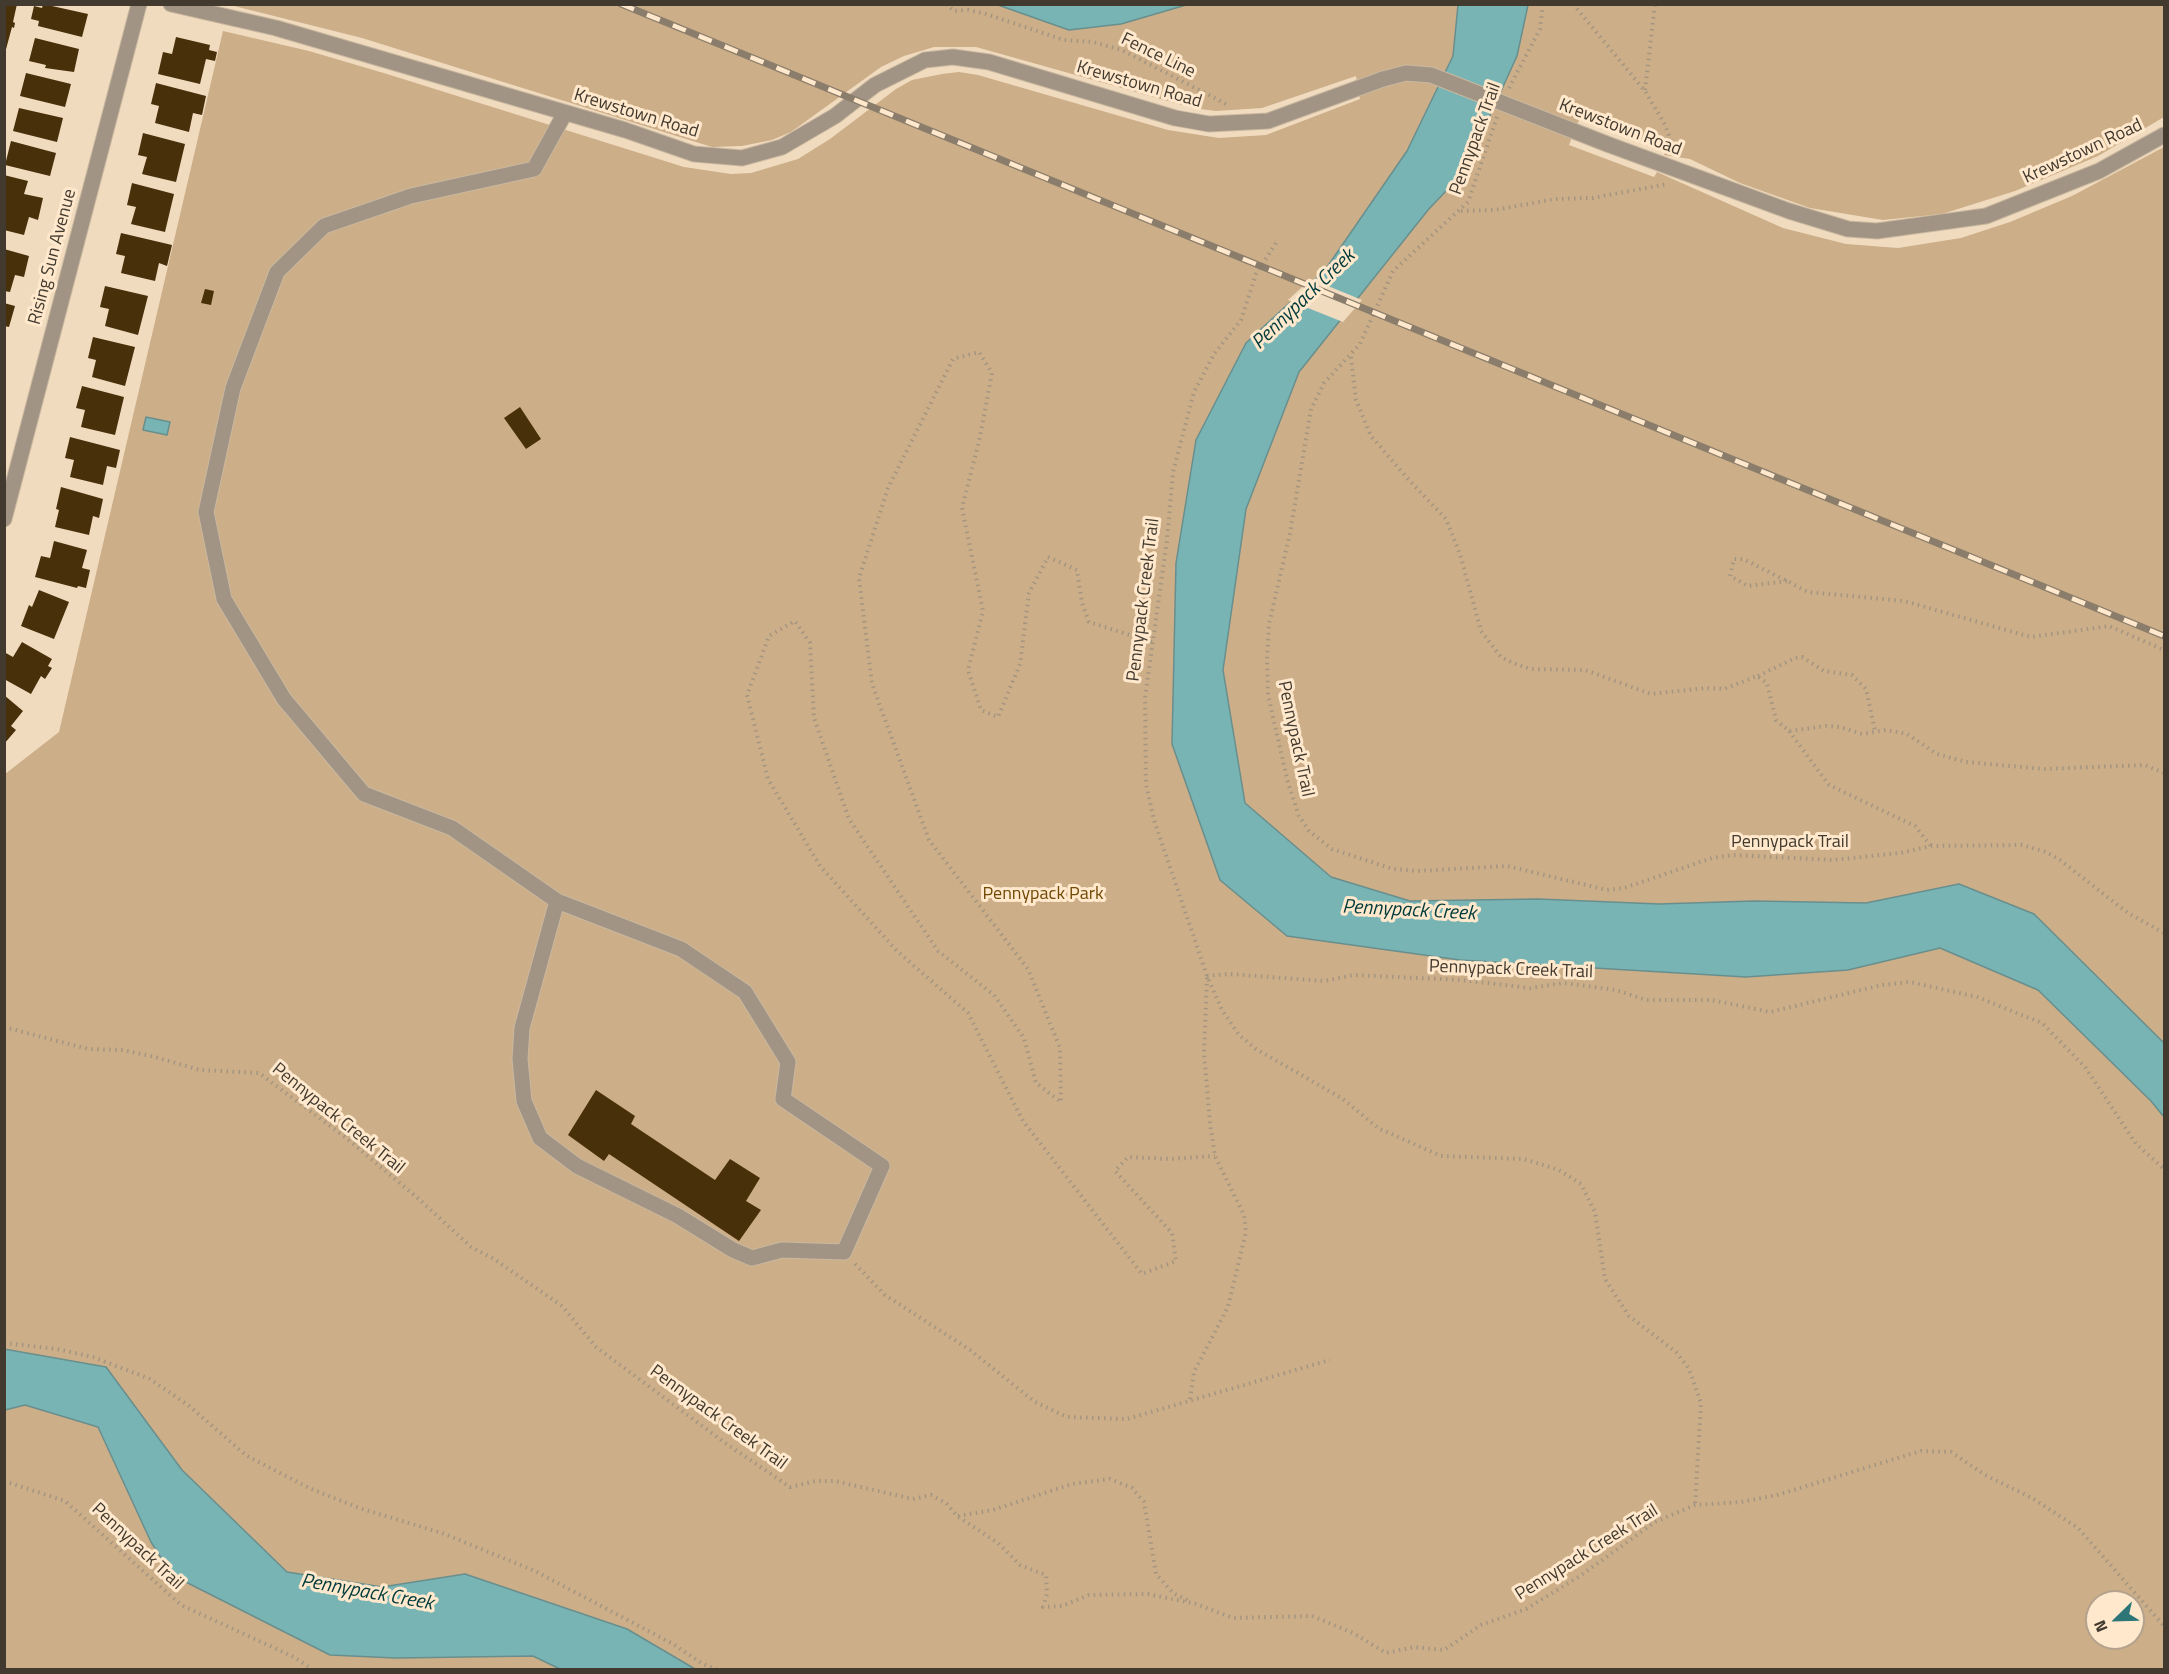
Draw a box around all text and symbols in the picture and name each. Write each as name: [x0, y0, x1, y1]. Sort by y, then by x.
street label: Fence Line: [1117, 29, 1199, 83]
street label: Krewstown Road: [1074, 57, 1204, 113]
street label: Pennypack Trail: [1446, 80, 1506, 198]
street label: Krewstown Road: [571, 85, 701, 143]
street label: Krewstown Road: [1556, 95, 1684, 161]
street label: Krewstown Road: [2020, 115, 2146, 189]
street label: Rising Sun Avenue: [25, 187, 81, 327]
water label: Pennypack Creek: [1247, 245, 1361, 355]
street label: Pennypack Creek Trail: [1123, 517, 1165, 683]
street label: Pennypack Trail: [1272, 679, 1318, 799]
street label: Pennypack Trail: [1731, 832, 1849, 854]
park label: Pennypack Park: [983, 884, 1103, 906]
water label: Pennypack Creek: [1342, 896, 1476, 926]
street label: Pennypack Creek Trail: [1429, 956, 1593, 984]
street label: Pennypack Creek Trail: [267, 1059, 409, 1179]
street label: Pennypack Creek Trail: [645, 1361, 791, 1475]
street label: Pennypack Trail: [87, 1499, 187, 1595]
street label: Pennypack Creek Trail: [1512, 1500, 1662, 1606]
water label: Pennypack Creek: [299, 1570, 435, 1616]
north arrow: [2085, 1590, 2145, 1650]
text: N: [2087, 1616, 2113, 1636]

